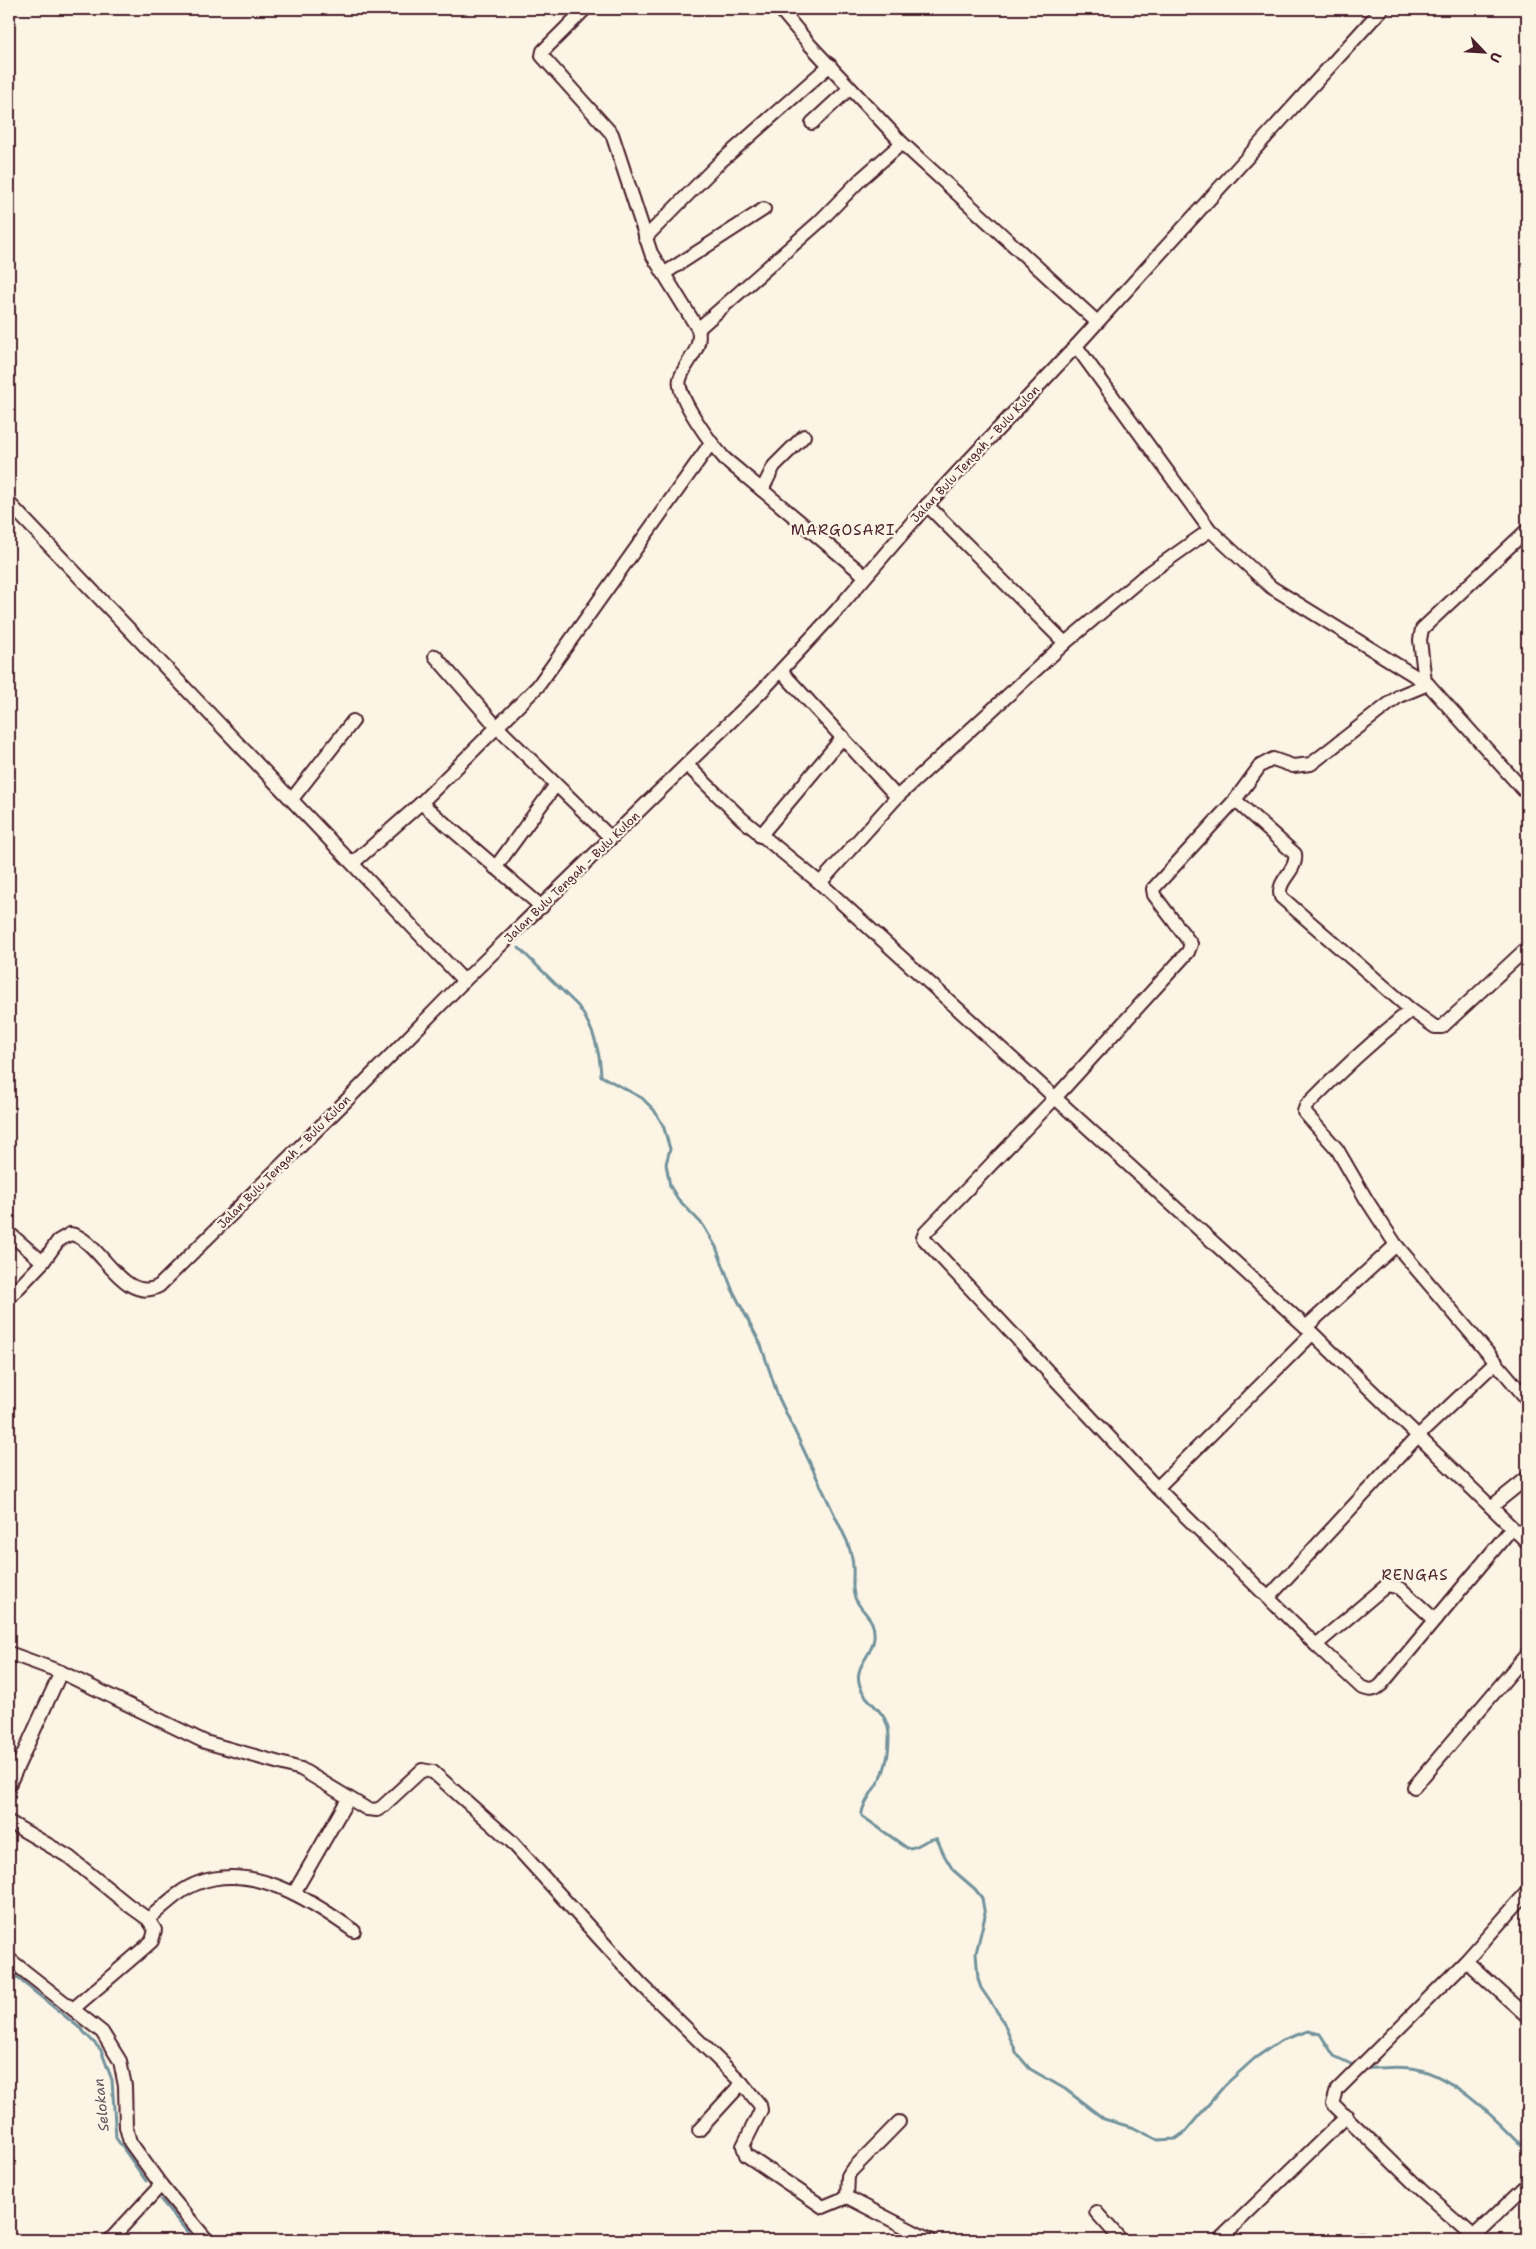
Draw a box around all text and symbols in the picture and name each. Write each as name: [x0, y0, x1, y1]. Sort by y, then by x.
north arrow: [1458, 28, 1508, 78]
text: U: [1486, 49, 1506, 66]
street label: Jalan Bulu Tengah - Bulu Kulon: [907, 382, 1043, 526]
district label: MARGOSARI: [791, 520, 895, 540]
street label: Jalan Bulu Tengah - Bulu Kulon: [501, 808, 643, 946]
street label: Jalan Bulu Tengah - Bulu Kulon: [214, 1092, 354, 1232]
district label: RENGAS: [1381, 1565, 1449, 1585]
water label: Selokan: [89, 2078, 113, 2132]

